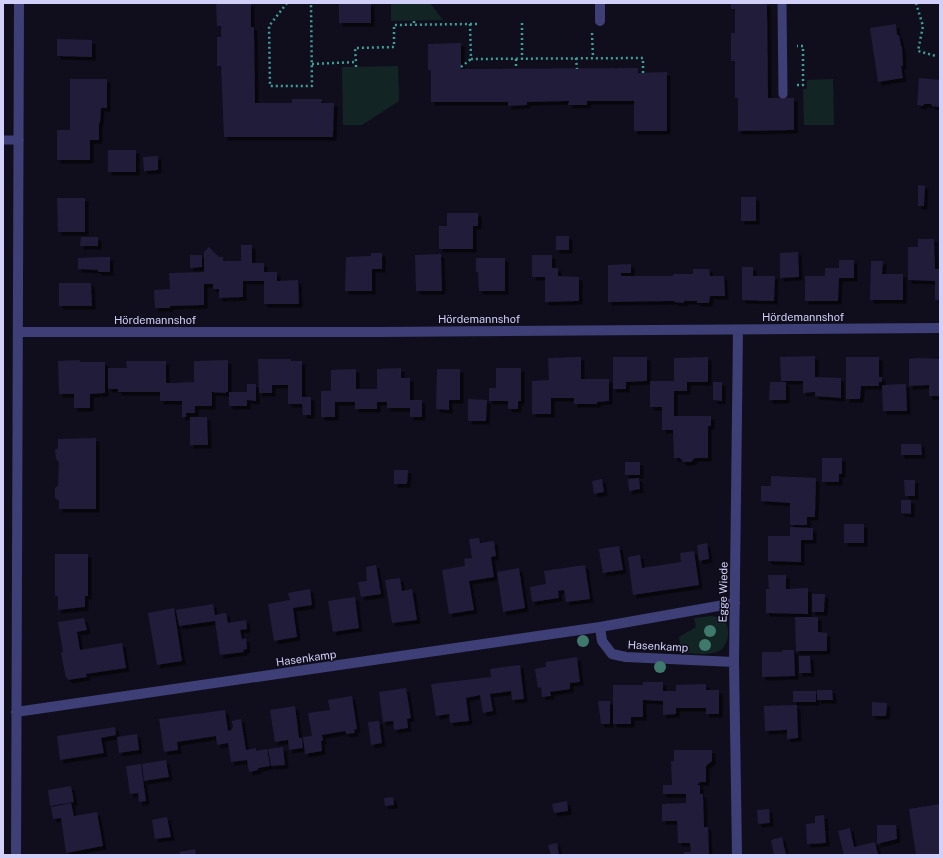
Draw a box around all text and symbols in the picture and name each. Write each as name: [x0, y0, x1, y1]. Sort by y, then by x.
street label: Hördemannshof: [762, 311, 845, 323]
street label: Hördemannshof: [438, 313, 521, 325]
street label: Hördemannshof: [114, 314, 197, 326]
street label: Egge Wiede: [716, 561, 730, 623]
street label: Hasenkamp: [627, 638, 689, 654]
street label: Hasenkamp: [275, 648, 337, 668]

